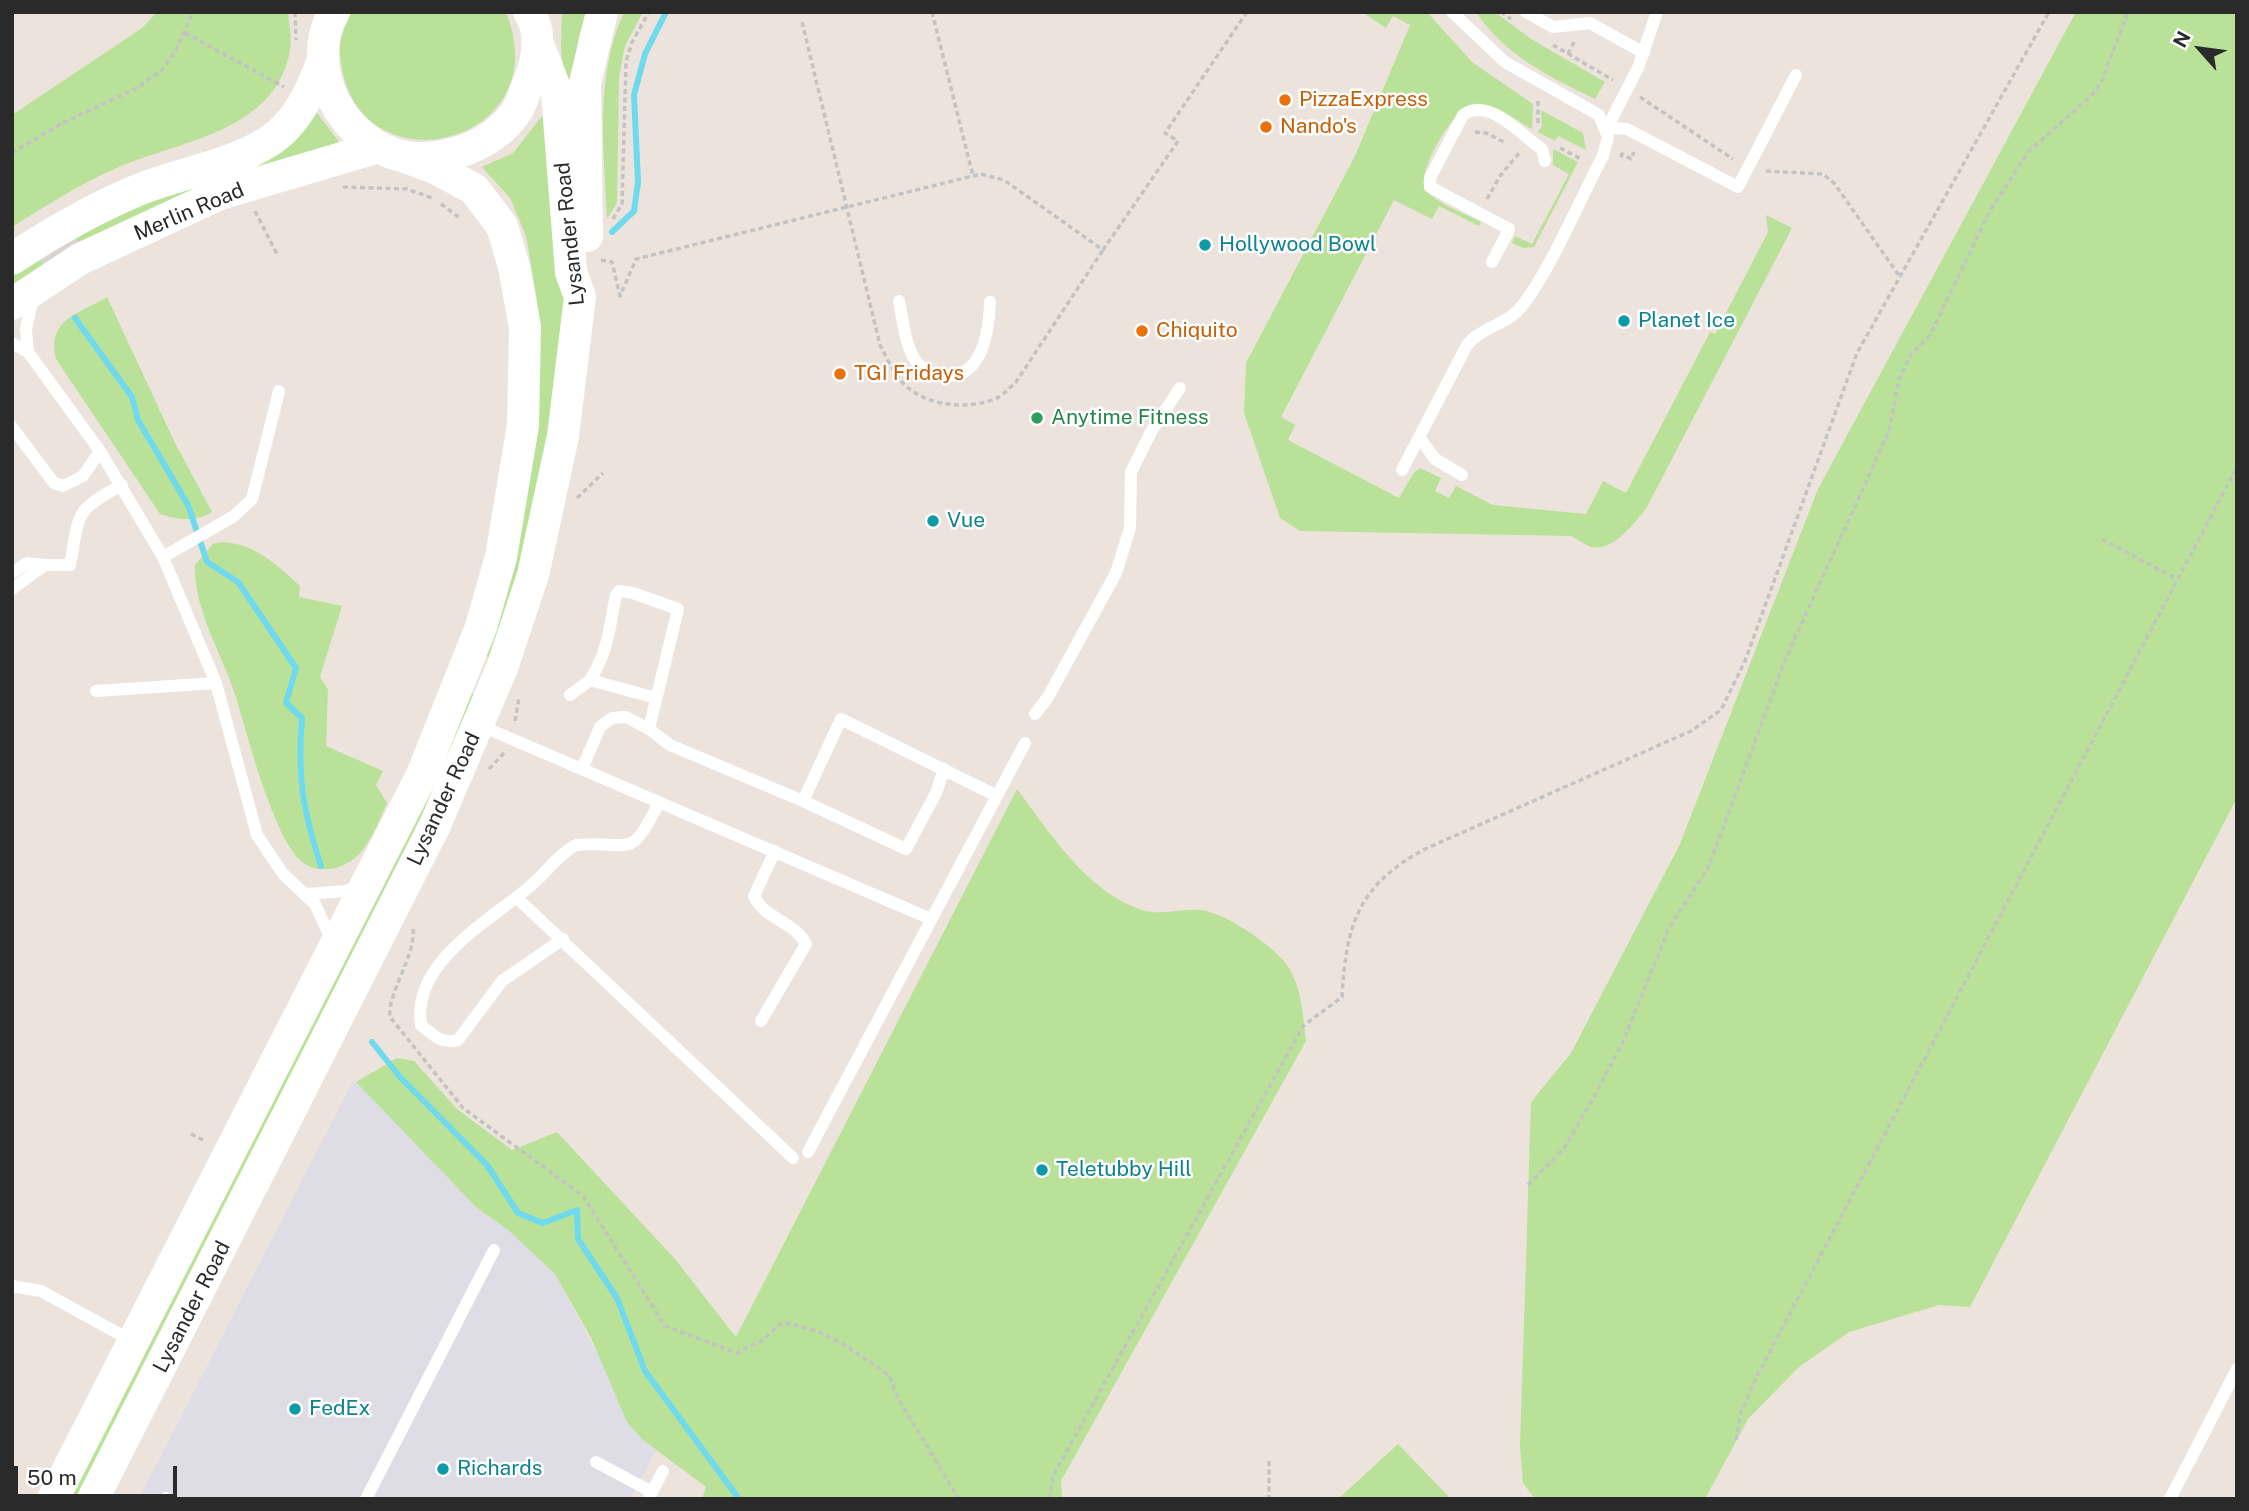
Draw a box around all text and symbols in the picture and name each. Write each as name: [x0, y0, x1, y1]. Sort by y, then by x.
north arrow: [2165, 14, 2235, 84]
text: N: [2168, 27, 2195, 51]
place label: PizzaExpress: [1299, 87, 1428, 113]
marker: PizzaExpress: [1277, 92, 1293, 108]
place label: Nando's: [1280, 114, 1357, 140]
marker: Nando's: [1258, 119, 1274, 135]
street label: Lysander Road: [550, 161, 590, 307]
street label: Merlin Road: [130, 178, 248, 246]
place label: Hollywood Bowl: [1219, 232, 1376, 258]
marker: Hollywood Bowl: [1197, 237, 1213, 253]
place label: Planet Ice: [1638, 308, 1735, 334]
marker: Planet Ice: [1616, 313, 1632, 329]
place label: Chiquito: [1156, 318, 1238, 344]
marker: Chiquito: [1134, 323, 1150, 339]
place label: TGI Fridays: [854, 361, 964, 387]
marker: TGI Fridays: [832, 366, 848, 382]
place label: Anytime Fitness: [1051, 405, 1209, 431]
marker: Anytime Fitness: [1029, 410, 1045, 426]
place label: Vue: [947, 508, 985, 534]
marker: Vue: [925, 513, 941, 529]
street label: Lysander Road: [402, 728, 486, 870]
place label: Teletubby Hill: [1056, 1157, 1192, 1183]
marker: Teletubby Hill: [1034, 1162, 1050, 1178]
street label: Lysander Road: [148, 1237, 236, 1377]
place label: FedEx: [309, 1396, 370, 1422]
marker: FedEx: [287, 1401, 303, 1417]
scale bar: [18, 1452, 180, 1496]
place label: Richards: [457, 1456, 542, 1482]
marker: Richards: [435, 1461, 451, 1477]
text: 50 m: [27, 1465, 77, 1490]

